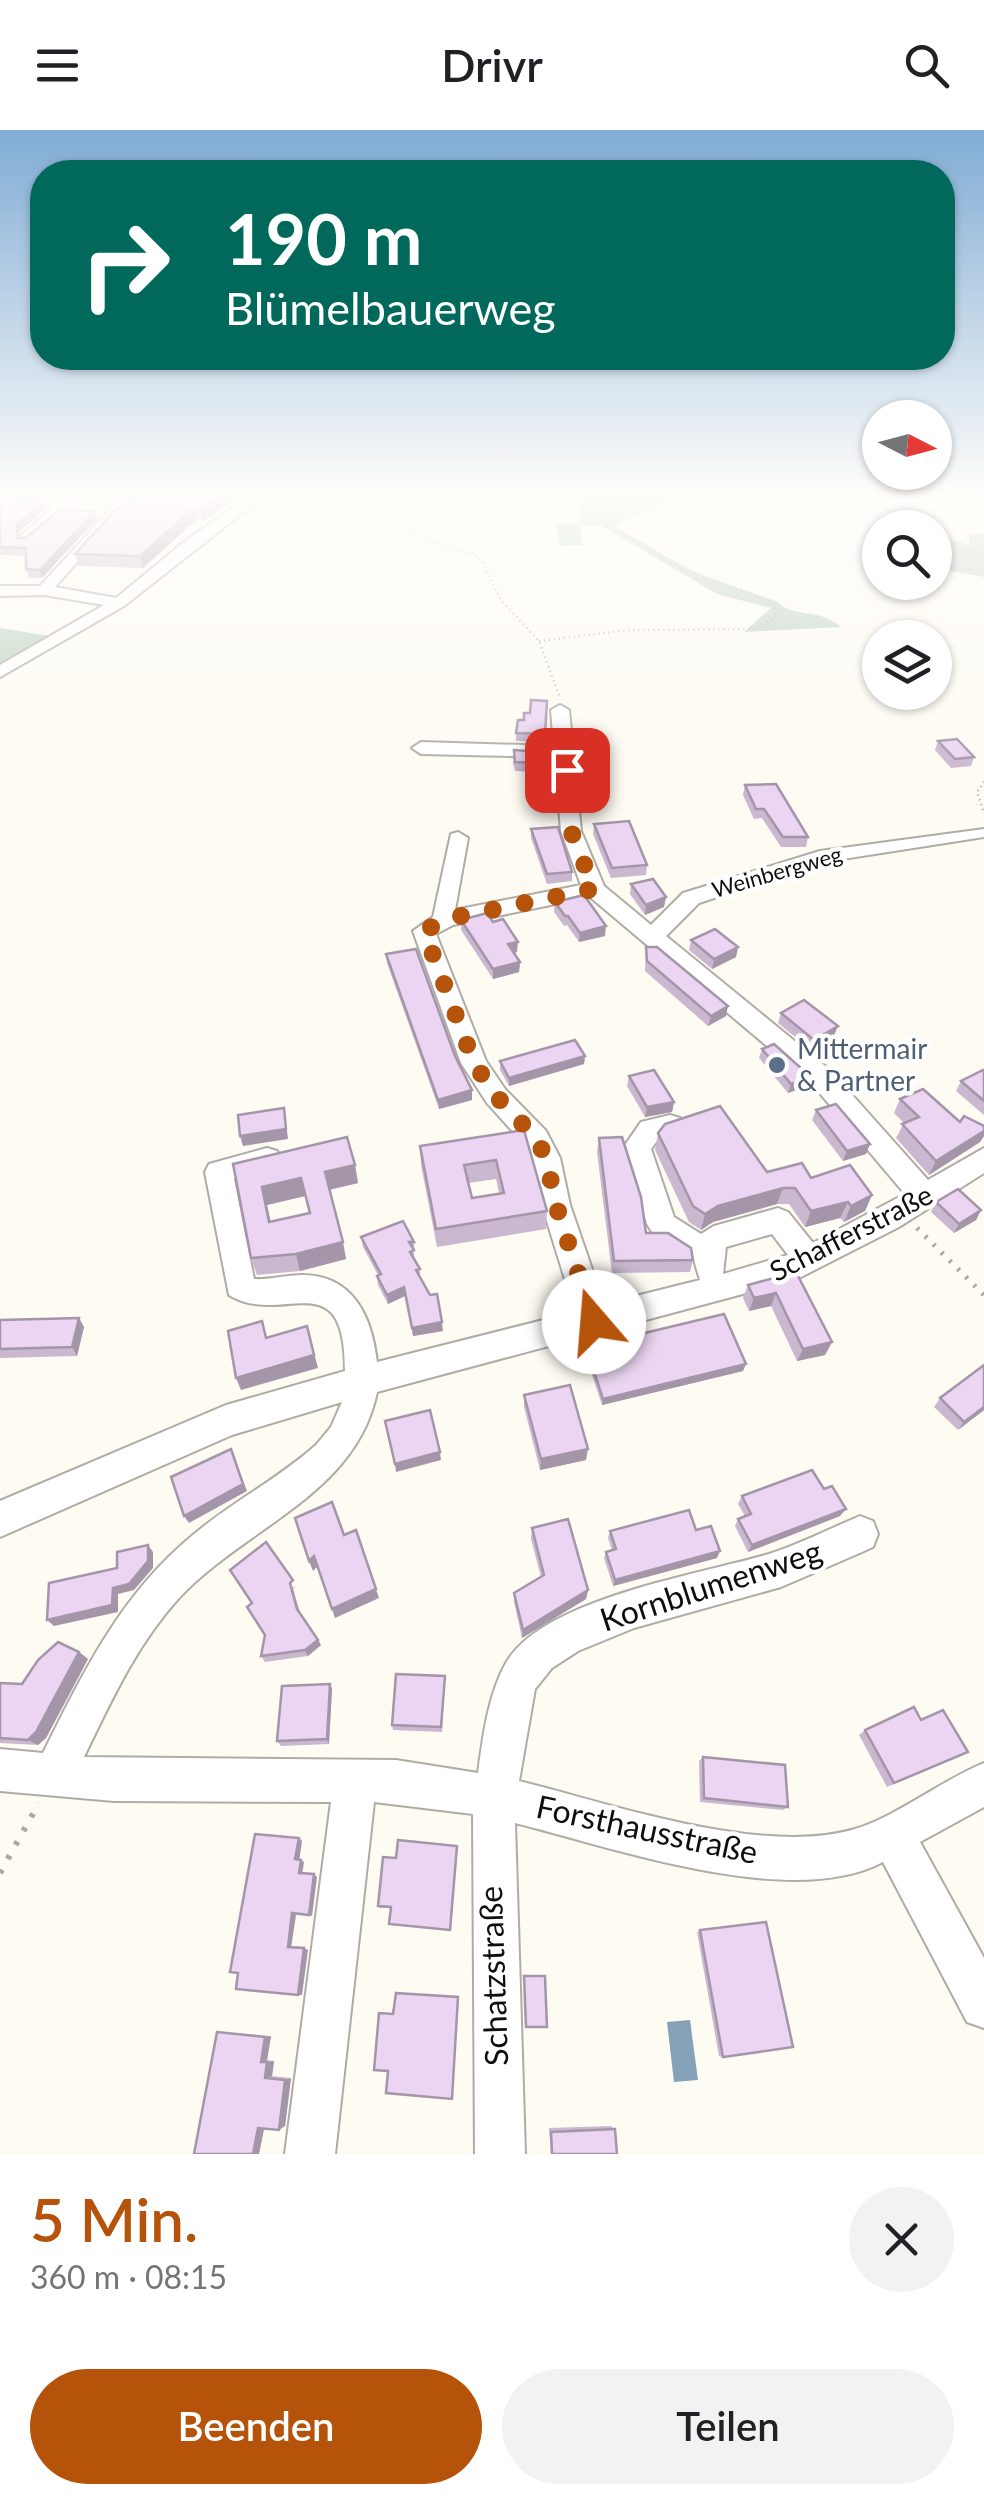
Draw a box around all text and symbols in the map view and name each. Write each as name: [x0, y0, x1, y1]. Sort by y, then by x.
icon: menu: [30, 38, 85, 93]
text: Drivr: [441, 38, 543, 92]
icon: search: [899, 38, 954, 93]
text: 190 m: [225, 196, 422, 280]
icon: right: [60, 200, 190, 330]
text: Blümelbauerweg: [225, 281, 556, 335]
north arrow: [862, 400, 952, 490]
map controls: [862, 400, 952, 710]
button: search: [862, 510, 952, 600]
button: layers: [862, 620, 952, 710]
pin: [525, 728, 610, 813]
icon: arrive: [540, 743, 595, 798]
street label: Weinbergweg: [709, 840, 845, 903]
place label: Mittermair & Partner: [797, 1031, 927, 1097]
marker: Mittermair & Partner: [766, 1054, 788, 1076]
street label: Schafferstraße: [764, 1177, 938, 1288]
position arrow: [542, 1270, 646, 1374]
street label: Kornblumenweg: [595, 1530, 826, 1639]
street label: Forsthausstraße: [533, 1786, 762, 1871]
street label: Schatzstraße: [470, 1885, 515, 2067]
text: 5 Min.: [30, 2183, 198, 2255]
button: close: [849, 2187, 954, 2292]
text: 360 m · 08:15: [30, 2257, 227, 2296]
button: Beenden: [30, 2369, 482, 2484]
button: Teilen: [502, 2369, 954, 2484]

